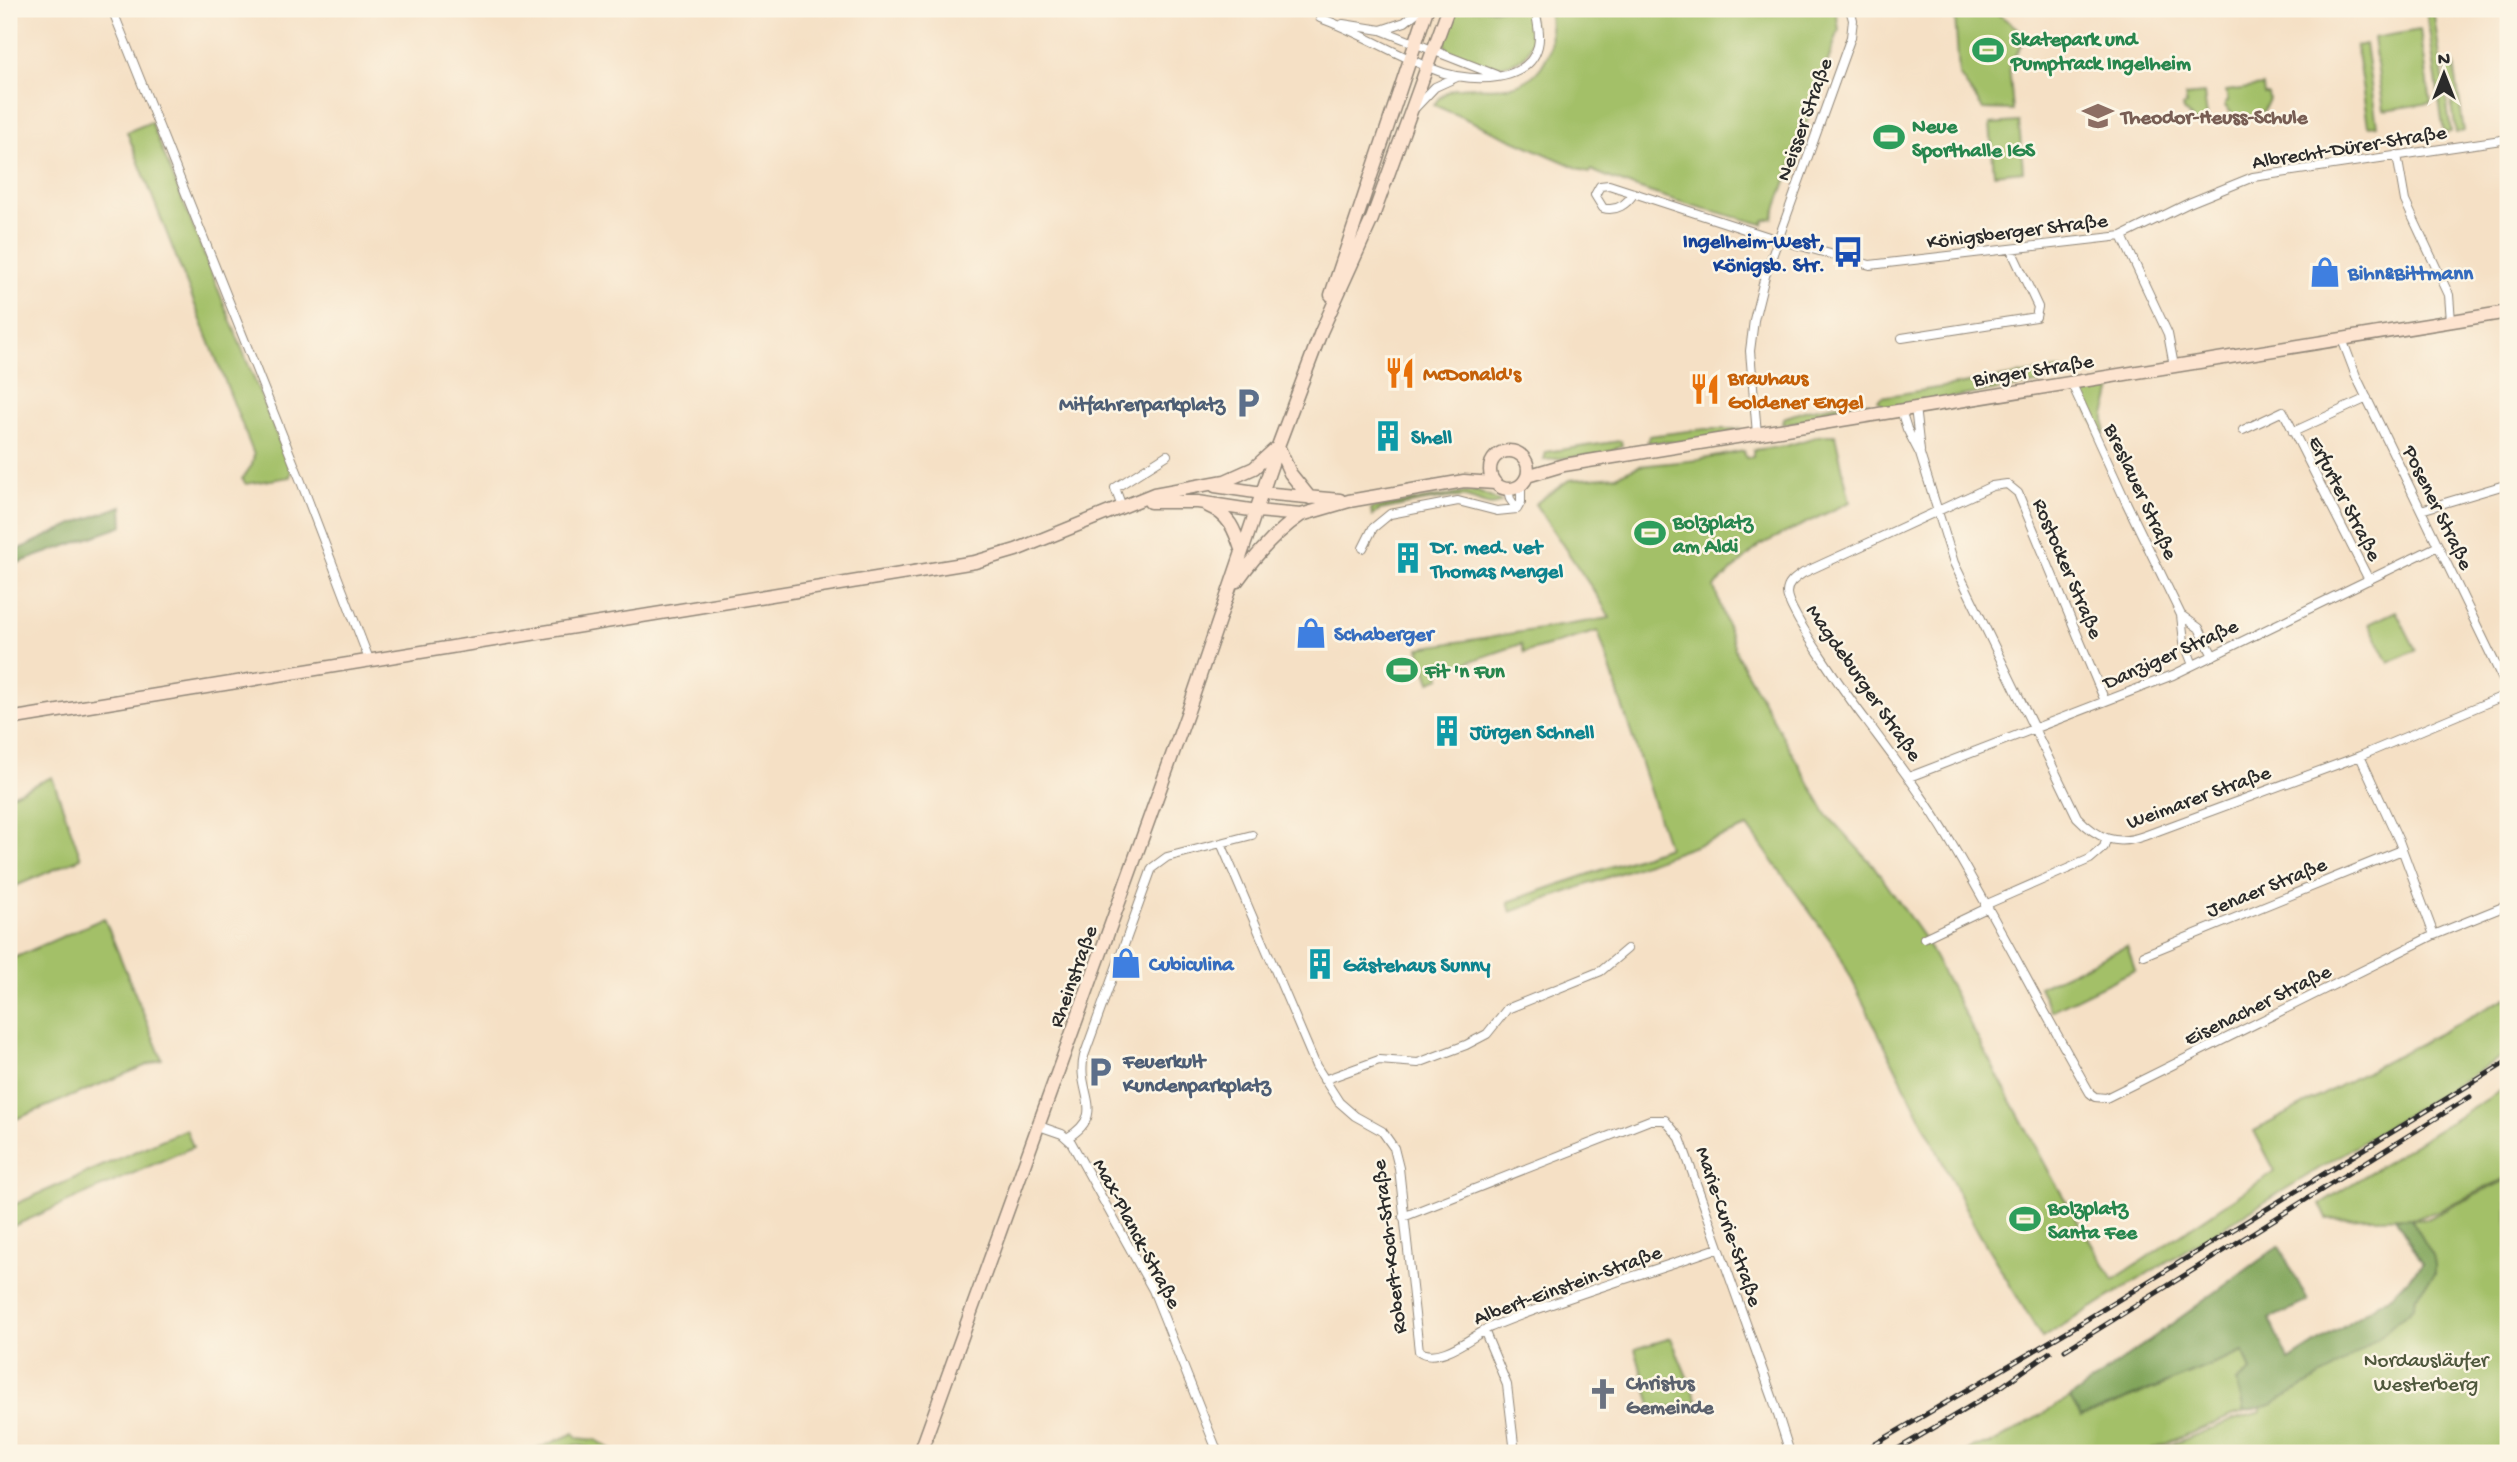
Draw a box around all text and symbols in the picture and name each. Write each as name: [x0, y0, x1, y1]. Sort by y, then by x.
place label: Skatepark und Pumptrack Ingelheim: [2010, 29, 2191, 78]
sports icon: Skatepark und Pumptrack Ingelheim: [1971, 33, 2005, 67]
north arrow: [2408, 38, 2478, 108]
text: N: [2438, 49, 2450, 72]
street label: Neisser Straße: [1773, 54, 1840, 185]
school or university icon: Theodor-Heuss-Schule: [2081, 99, 2115, 133]
place label: Theodor-Heuss-Schule: [2119, 107, 2309, 132]
place label: Neue Sporthalle IGS: [1912, 116, 2036, 165]
sports icon: Neue Sporthalle IGS: [1872, 120, 1906, 154]
street label: Albrecht-Dürer-Straße: [2250, 122, 2450, 177]
street label: Königsberger Straße: [1925, 210, 2111, 257]
place label: Ingelheim-West, Königsb. Str.: [1683, 231, 1825, 280]
bus stop icon: Ingelheim-West, Königsb. Str.: [1831, 235, 1865, 269]
shop icon: Bihn&Bittmann: [2308, 255, 2342, 289]
place label: Bihn&Bittmann: [2347, 263, 2474, 288]
street label: Binger Straße: [1971, 350, 2097, 394]
restaurant icon: McDonald's: [1383, 356, 1417, 390]
place label: McDonald's: [1423, 364, 1522, 389]
place label: Brauhaus Goldener Engel: [1727, 368, 1864, 417]
restaurant icon: Brauhaus Goldener Engel: [1688, 372, 1722, 406]
parking icon: Mitfahrerparkplatz: [1231, 386, 1265, 420]
place label: Mitfahrerparkplatz: [1059, 394, 1227, 419]
building icon: Shell: [1371, 419, 1405, 453]
street label: Breslauer Straße: [2096, 420, 2182, 565]
place label: Shell: [1411, 427, 1452, 452]
street label: Erfurter Straße: [2301, 433, 2386, 567]
street label: Posener Straße: [2395, 441, 2477, 576]
street label: Rostocker Straße: [2025, 496, 2107, 644]
place label: Bolzplatz am Aldi: [1672, 512, 1755, 561]
sports icon: Bolzplatz am Aldi: [1633, 516, 1667, 550]
place label: Dr. med. vet Thomas Mengel: [1429, 537, 1564, 586]
building icon: Dr. med. vet Thomas Mengel: [1391, 541, 1425, 575]
street label: Magdeburger Straße: [1799, 601, 1926, 768]
street label: Danziger Straße: [2098, 615, 2244, 698]
shop icon: Schaberger: [1294, 616, 1328, 650]
place label: Schaberger: [1334, 624, 1436, 649]
sports icon: Fit 'n Fun: [1385, 653, 1419, 687]
place label: Fit 'n Fun: [1424, 661, 1506, 686]
building icon: Jürgen Schnell: [1430, 714, 1464, 748]
place label: Jürgen Schnell: [1469, 722, 1595, 747]
street label: Weimarer Straße: [2124, 761, 2276, 837]
street label: Jenaer Straße: [2203, 853, 2332, 925]
street label: Rheinstraße: [1045, 922, 1106, 1032]
shop icon: Cubiculina: [1109, 946, 1143, 980]
building icon: Gästehaus Sunny: [1303, 947, 1337, 981]
place label: Cubiculina: [1148, 954, 1235, 979]
place label: Gästehaus Sunny: [1343, 955, 1491, 980]
street label: Eisenacher Straße: [2181, 960, 2337, 1054]
place label: Feuerkult Kundenparkplatz: [1122, 1051, 1272, 1100]
parking icon: Feuerkult Kundenparkplatz: [1083, 1055, 1117, 1089]
street label: Marie-Curie-Straße: [1688, 1144, 1766, 1311]
street label: Max-Planck-Straße: [1085, 1156, 1185, 1315]
street label: Robert-Koch-Straße: [1368, 1157, 1415, 1335]
place label: Bolzplatz Santa Fee: [2047, 1198, 2138, 1247]
sports icon: Bolzplatz Santa Fee: [2008, 1202, 2042, 1236]
street label: Albert-Einstein-Straße: [1471, 1241, 1667, 1333]
park label: Nordausläufer Westerberg: [2364, 1350, 2490, 1399]
place label: Christus Gemeinde: [1625, 1373, 1715, 1422]
church icon: Christus Gemeinde: [1586, 1377, 1620, 1411]

